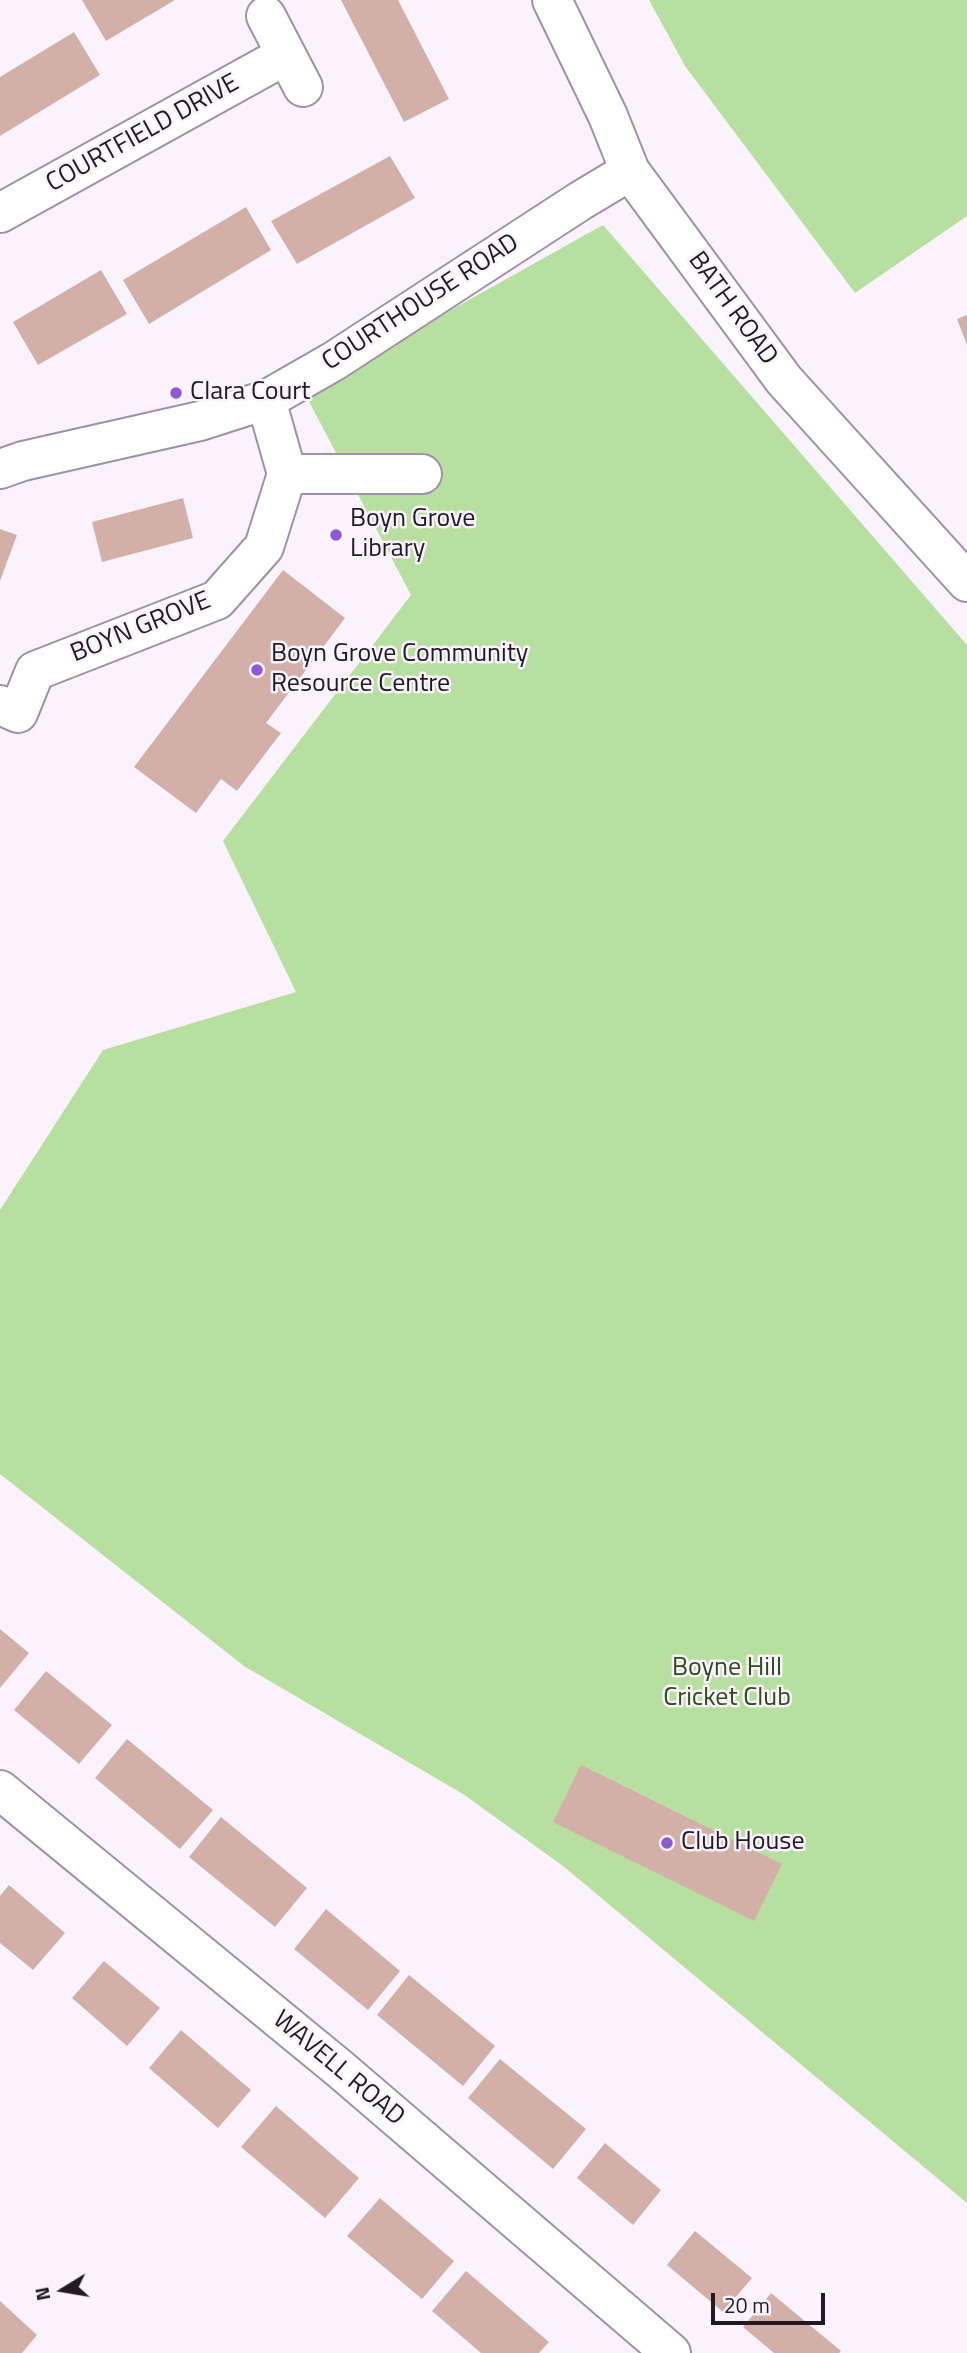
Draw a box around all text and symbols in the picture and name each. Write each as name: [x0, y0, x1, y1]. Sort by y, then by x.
street label: COURTFIELD DRIVE: [41, 68, 245, 200]
street label: COURTHOUSE ROAD: [317, 228, 525, 378]
street label: BATH ROAD: [681, 246, 783, 372]
place label: Clara Court: [190, 377, 310, 409]
marker: Clara Court: [168, 385, 184, 401]
place label: Boyn Grove Library: [350, 504, 475, 566]
marker: Boyn Grove Library: [328, 527, 344, 543]
street label: BOYN GROVE: [66, 586, 216, 670]
place label: Boyn Grove Community Resource Centre: [271, 639, 528, 700]
marker: Boyn Grove Community Resource Centre: [249, 662, 265, 678]
park label: Boyne Hill Cricket Club: [663, 1653, 791, 1714]
place label: Club House: [681, 1827, 805, 1859]
marker: Club House: [659, 1835, 675, 1851]
street label: WAVELL ROAD: [266, 2005, 410, 2133]
north arrow: [28, 2255, 98, 2325]
scale bar: [715, 2280, 829, 2324]
text: N: [26, 2285, 57, 2303]
text: 20 m: [724, 2289, 770, 2321]

